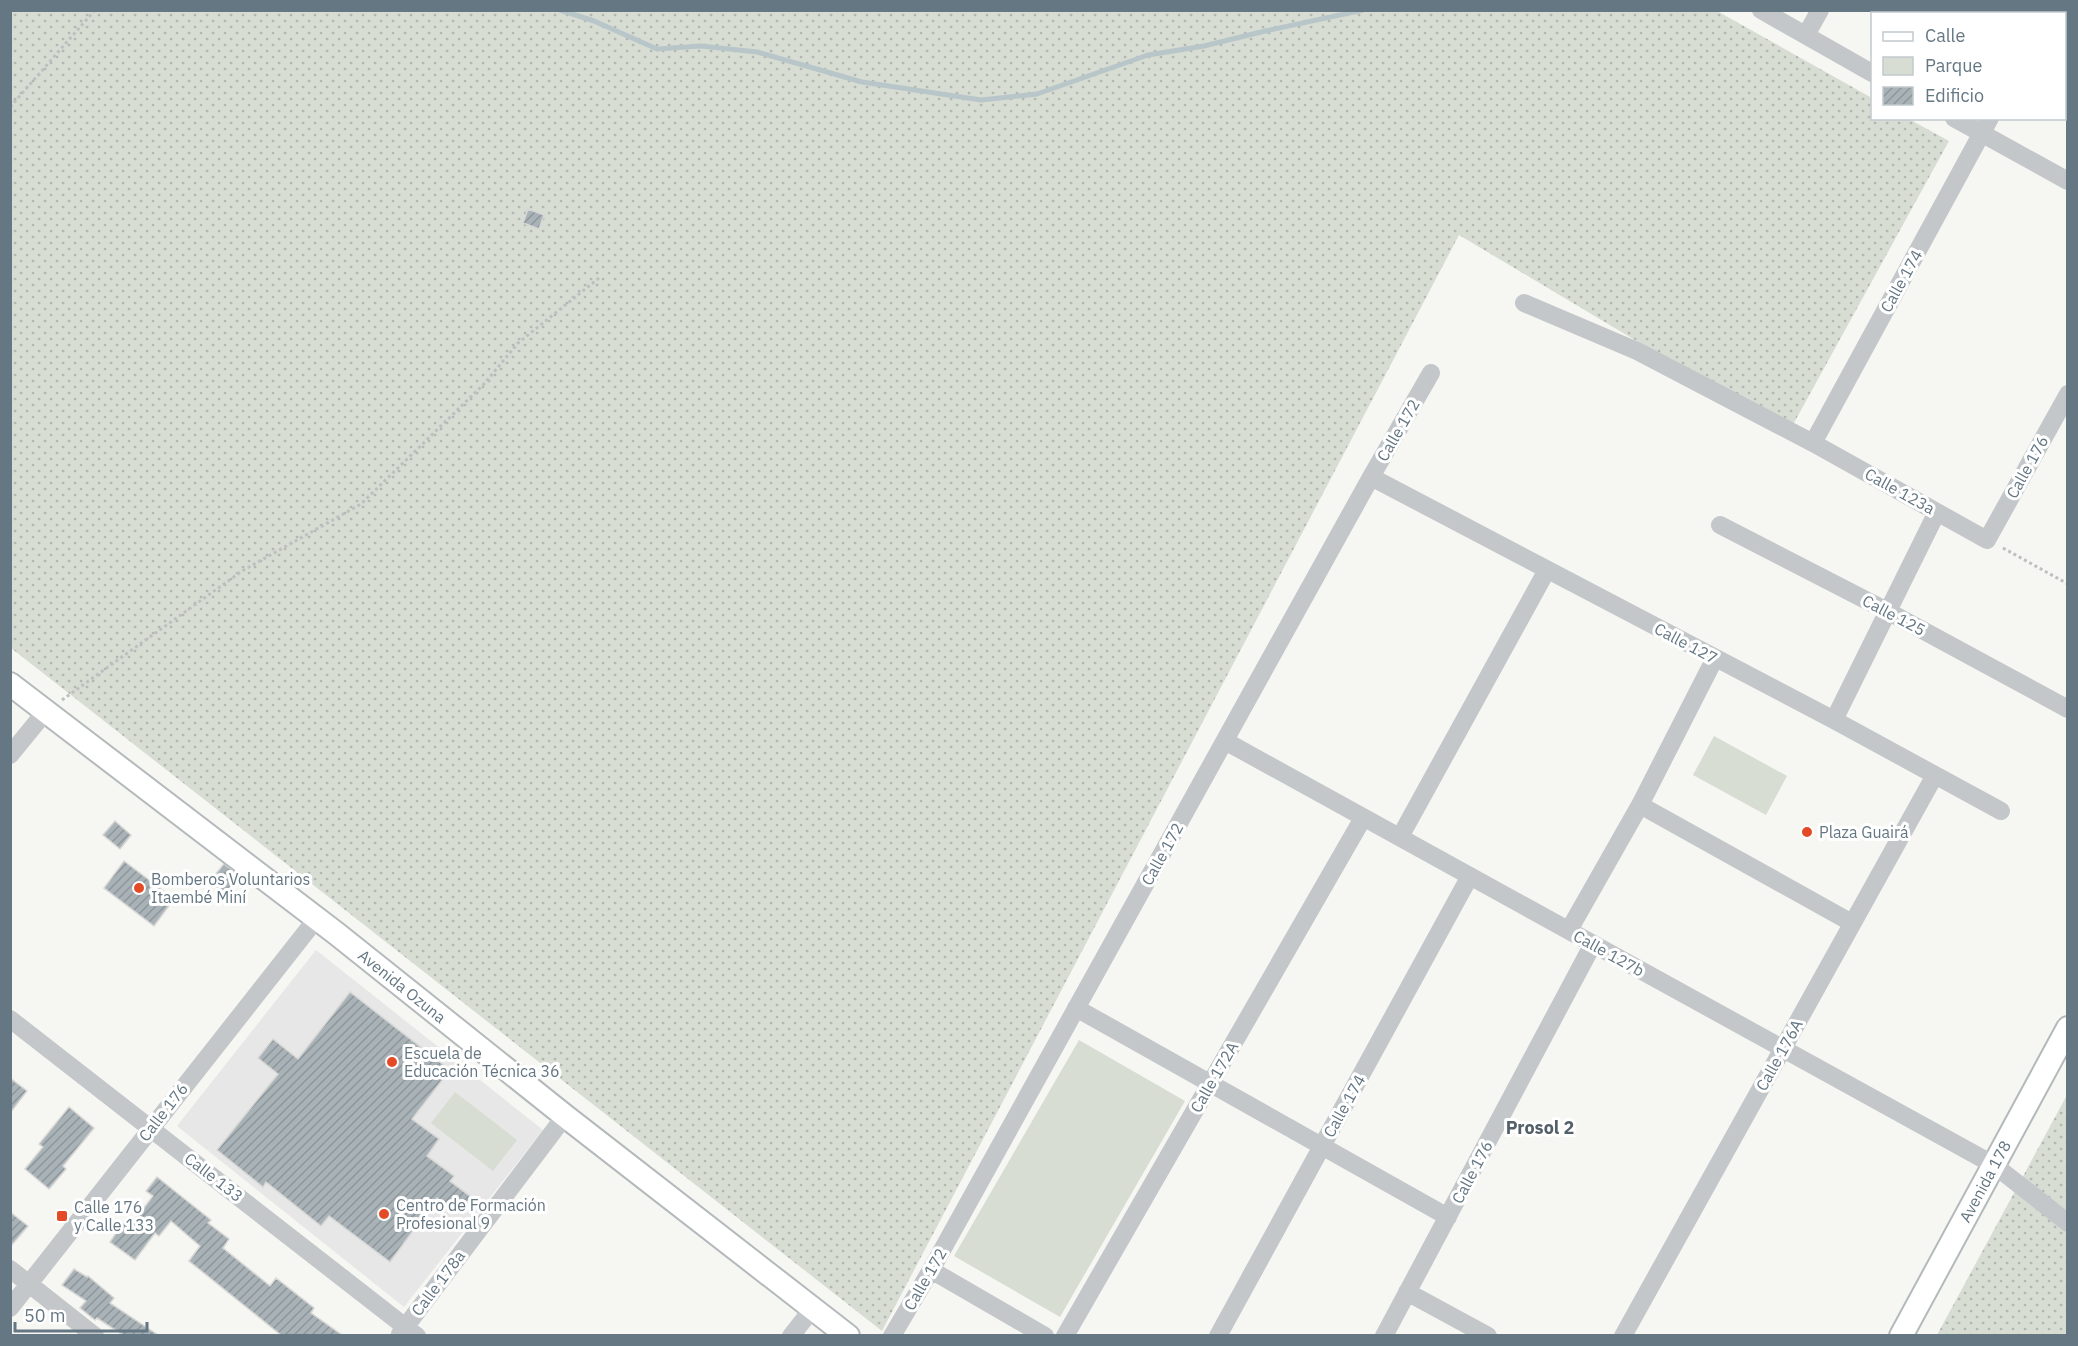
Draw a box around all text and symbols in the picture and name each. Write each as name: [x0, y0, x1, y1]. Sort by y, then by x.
legend: [1871, 12, 2066, 120]
text: Calle: [1925, 24, 1965, 47]
text: Parque: [1925, 54, 1983, 77]
text: Edificio: [1925, 84, 1984, 107]
street label: Calle 174: [1876, 246, 1926, 316]
street label: Calle 172: [1372, 395, 1424, 465]
street label: Calle 176: [2002, 432, 2052, 502]
street label: Calle 123a: [1861, 464, 1939, 519]
street label: Calle 125: [1859, 590, 1929, 640]
street label: Calle 127: [1651, 618, 1721, 668]
street label: Calle 172: [1137, 819, 1187, 889]
place label: Plaza Guairá: [1819, 822, 1909, 842]
marker: Plaza Guairá: [1800, 825, 1814, 839]
place label: Bomberos Voluntarios Itaembé Miní: [151, 869, 310, 907]
marker: Bomberos Voluntarios Itaembé Miní: [132, 881, 146, 895]
street label: Calle 127b: [1570, 925, 1648, 981]
street label: Avenida Ozuna: [354, 945, 450, 1027]
street label: Calle 176A: [1751, 1016, 1807, 1094]
street label: Calle 172A: [1186, 1038, 1242, 1116]
place label: Escuela de Educación Técnica 36: [404, 1043, 560, 1081]
marker: Escuela de Educación Técnica 36: [385, 1055, 399, 1069]
street label: Calle 174: [1319, 1071, 1369, 1141]
street label: Calle 176: [134, 1079, 192, 1145]
district label: Prosol 2: [1506, 1116, 1574, 1139]
street label: Calle 176: [1447, 1137, 1497, 1207]
street label: Avenida 178: [1955, 1137, 2015, 1226]
street label: Calle 133: [181, 1148, 247, 1206]
place label: Centro de Formación Profesional 9: [396, 1195, 546, 1233]
place label: Calle 176 y Calle 133: [74, 1197, 154, 1235]
marker: Centro de Formación Profesional 9: [377, 1207, 391, 1221]
marker: Calle 176 y Calle 133: [55, 1209, 69, 1223]
street label: Calle 172: [899, 1244, 951, 1314]
street label: Calle 178a: [407, 1246, 469, 1320]
scale bar: [15, 1295, 147, 1333]
text: 50 m: [24, 1304, 66, 1327]

